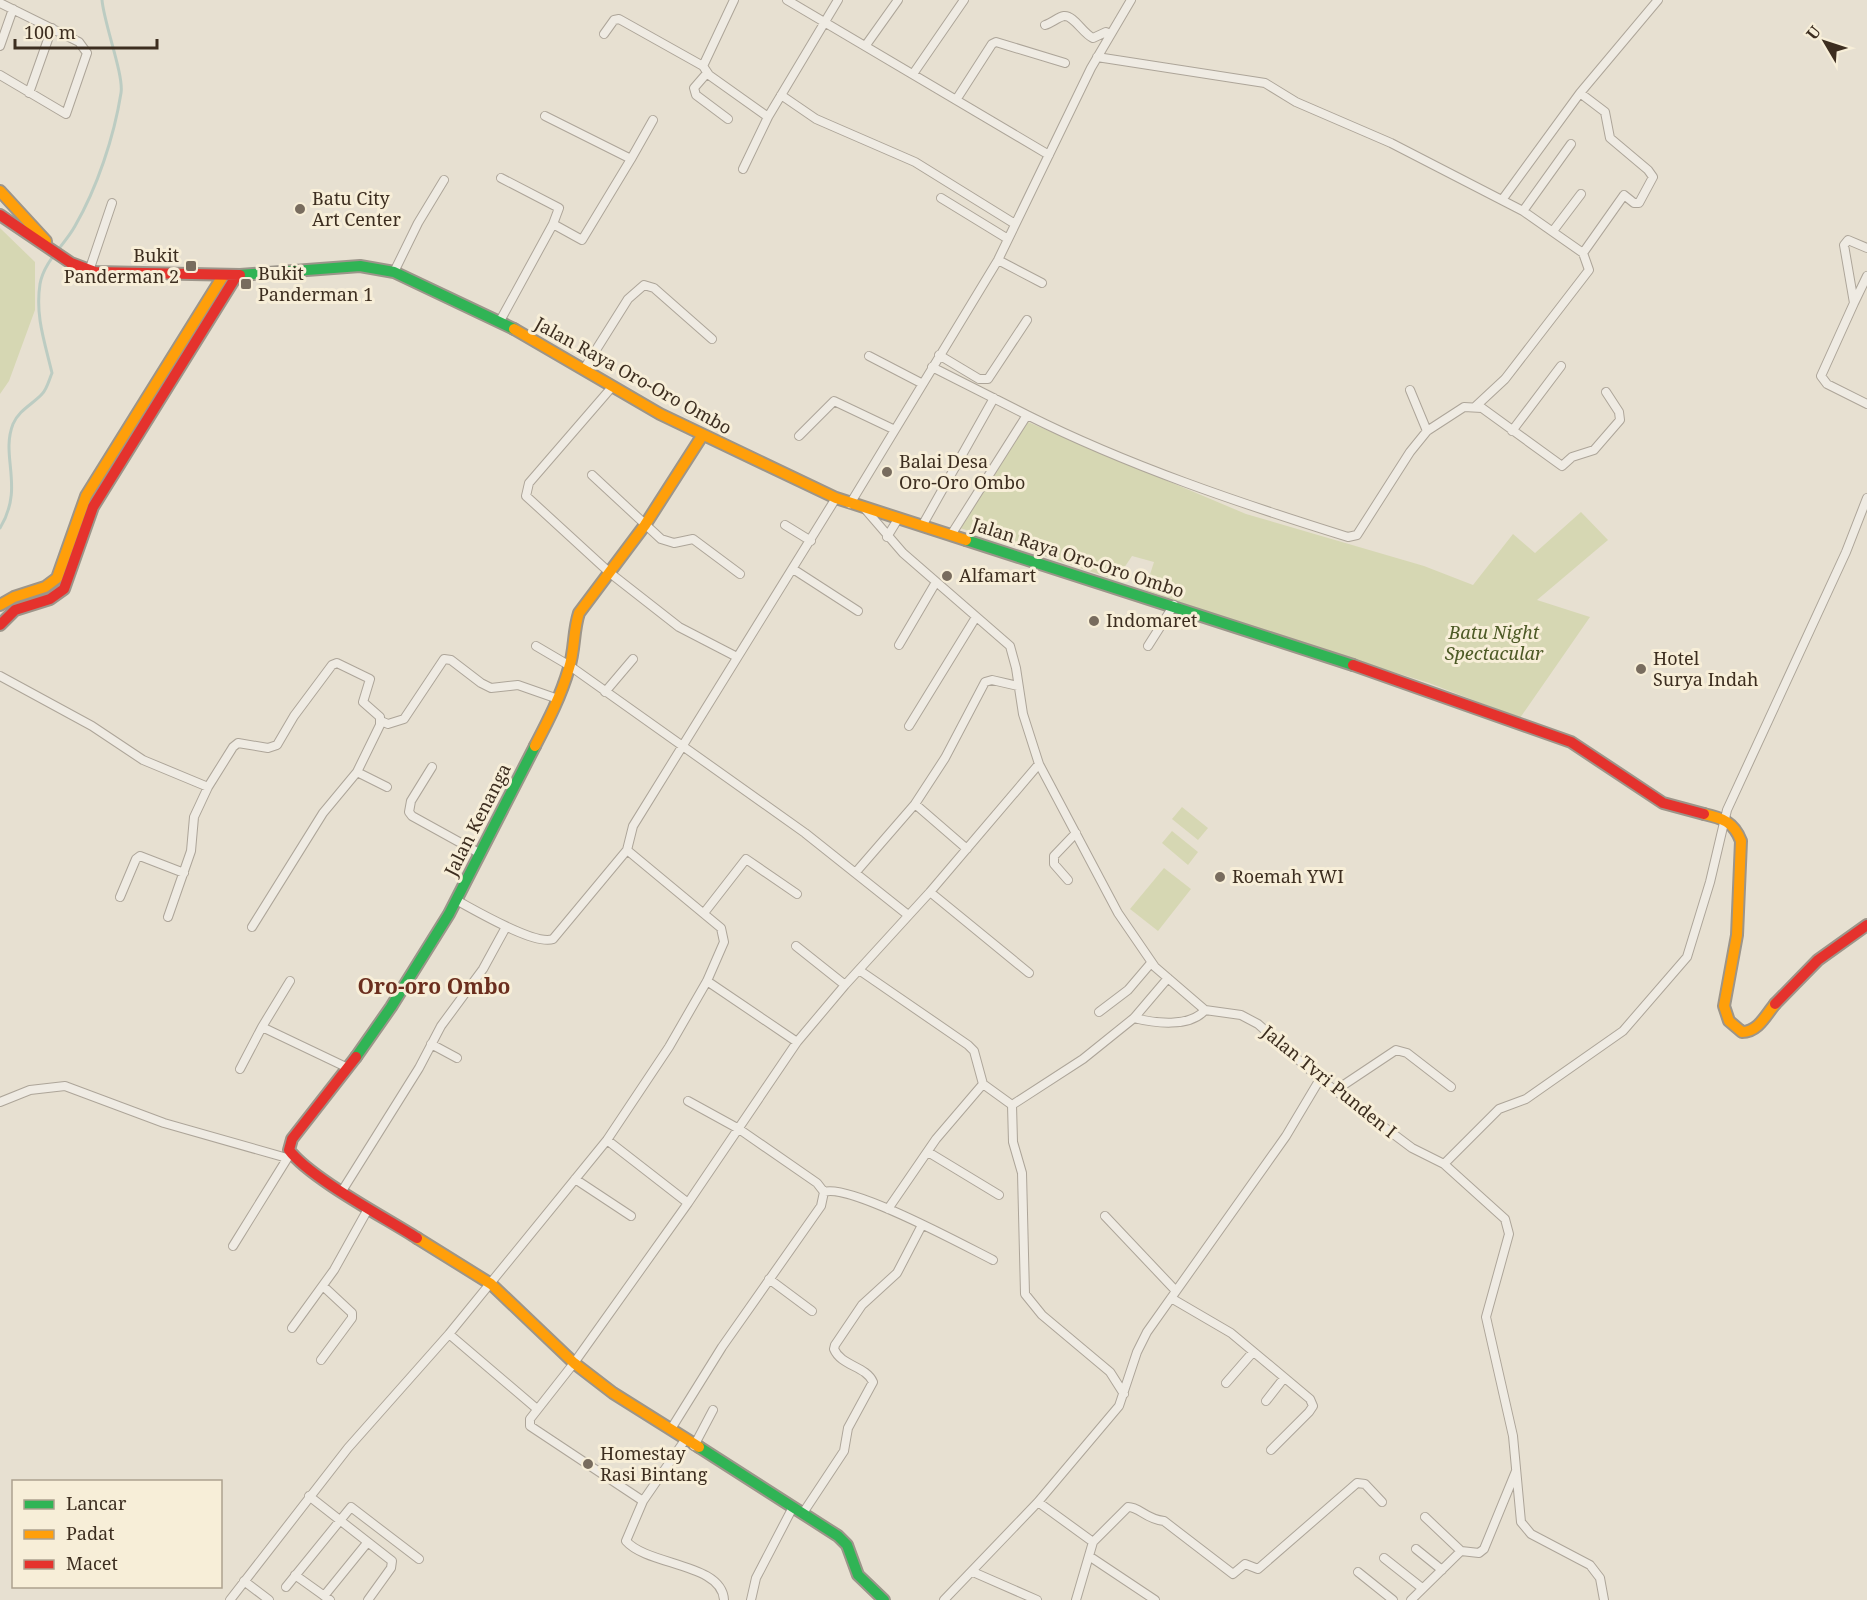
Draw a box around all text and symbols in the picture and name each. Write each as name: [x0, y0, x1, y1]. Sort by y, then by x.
scale bar: [15, 12, 158, 50]
north arrow: [1795, 12, 1855, 72]
text: 100 m: [24, 20, 76, 44]
text: U: [1801, 21, 1826, 44]
place label: Batu City Art Center: [312, 186, 401, 231]
marker: Batu City Art Center: [293, 202, 307, 216]
place label: Bukit Panderman 2: [64, 243, 179, 288]
marker: Bukit Panderman 2: [184, 259, 198, 273]
place label: Bukit Panderman 1: [258, 261, 373, 306]
marker: Bukit Panderman 1: [239, 277, 253, 291]
street label: Jalan Raya Oro-Oro Ombo: [530, 310, 736, 439]
place label: Balai Desa Oro-Oro Ombo: [899, 449, 1026, 494]
marker: Balai Desa Oro-Oro Ombo: [880, 465, 894, 479]
street label: Jalan Raya Oro-Oro Ombo: [968, 511, 1187, 603]
place label: Alfamart: [959, 563, 1036, 587]
marker: Alfamart: [940, 569, 954, 583]
place label: Indomaret: [1106, 608, 1197, 632]
marker: Indomaret: [1087, 614, 1101, 628]
park label: Batu Night Spectacular: [1445, 620, 1544, 665]
place label: Hotel Surya Indah: [1653, 646, 1759, 691]
marker: Hotel Surya Indah: [1634, 662, 1648, 676]
street label: Jalan Kenanga: [438, 759, 516, 881]
place label: Roemah YWI: [1232, 864, 1344, 888]
marker: Roemah YWI: [1213, 870, 1227, 884]
district label: Oro-oro Ombo: [358, 972, 510, 1000]
street label: Jalan Tvri Punden I: [1257, 1019, 1402, 1143]
place label: Homestay Rasi Bintang: [600, 1441, 708, 1486]
marker: Homestay Rasi Bintang: [581, 1457, 595, 1471]
legend: [12, 1480, 222, 1588]
text: Lancar: [66, 1491, 127, 1515]
text: Padat: [66, 1521, 115, 1545]
text: Macet: [66, 1551, 118, 1575]

